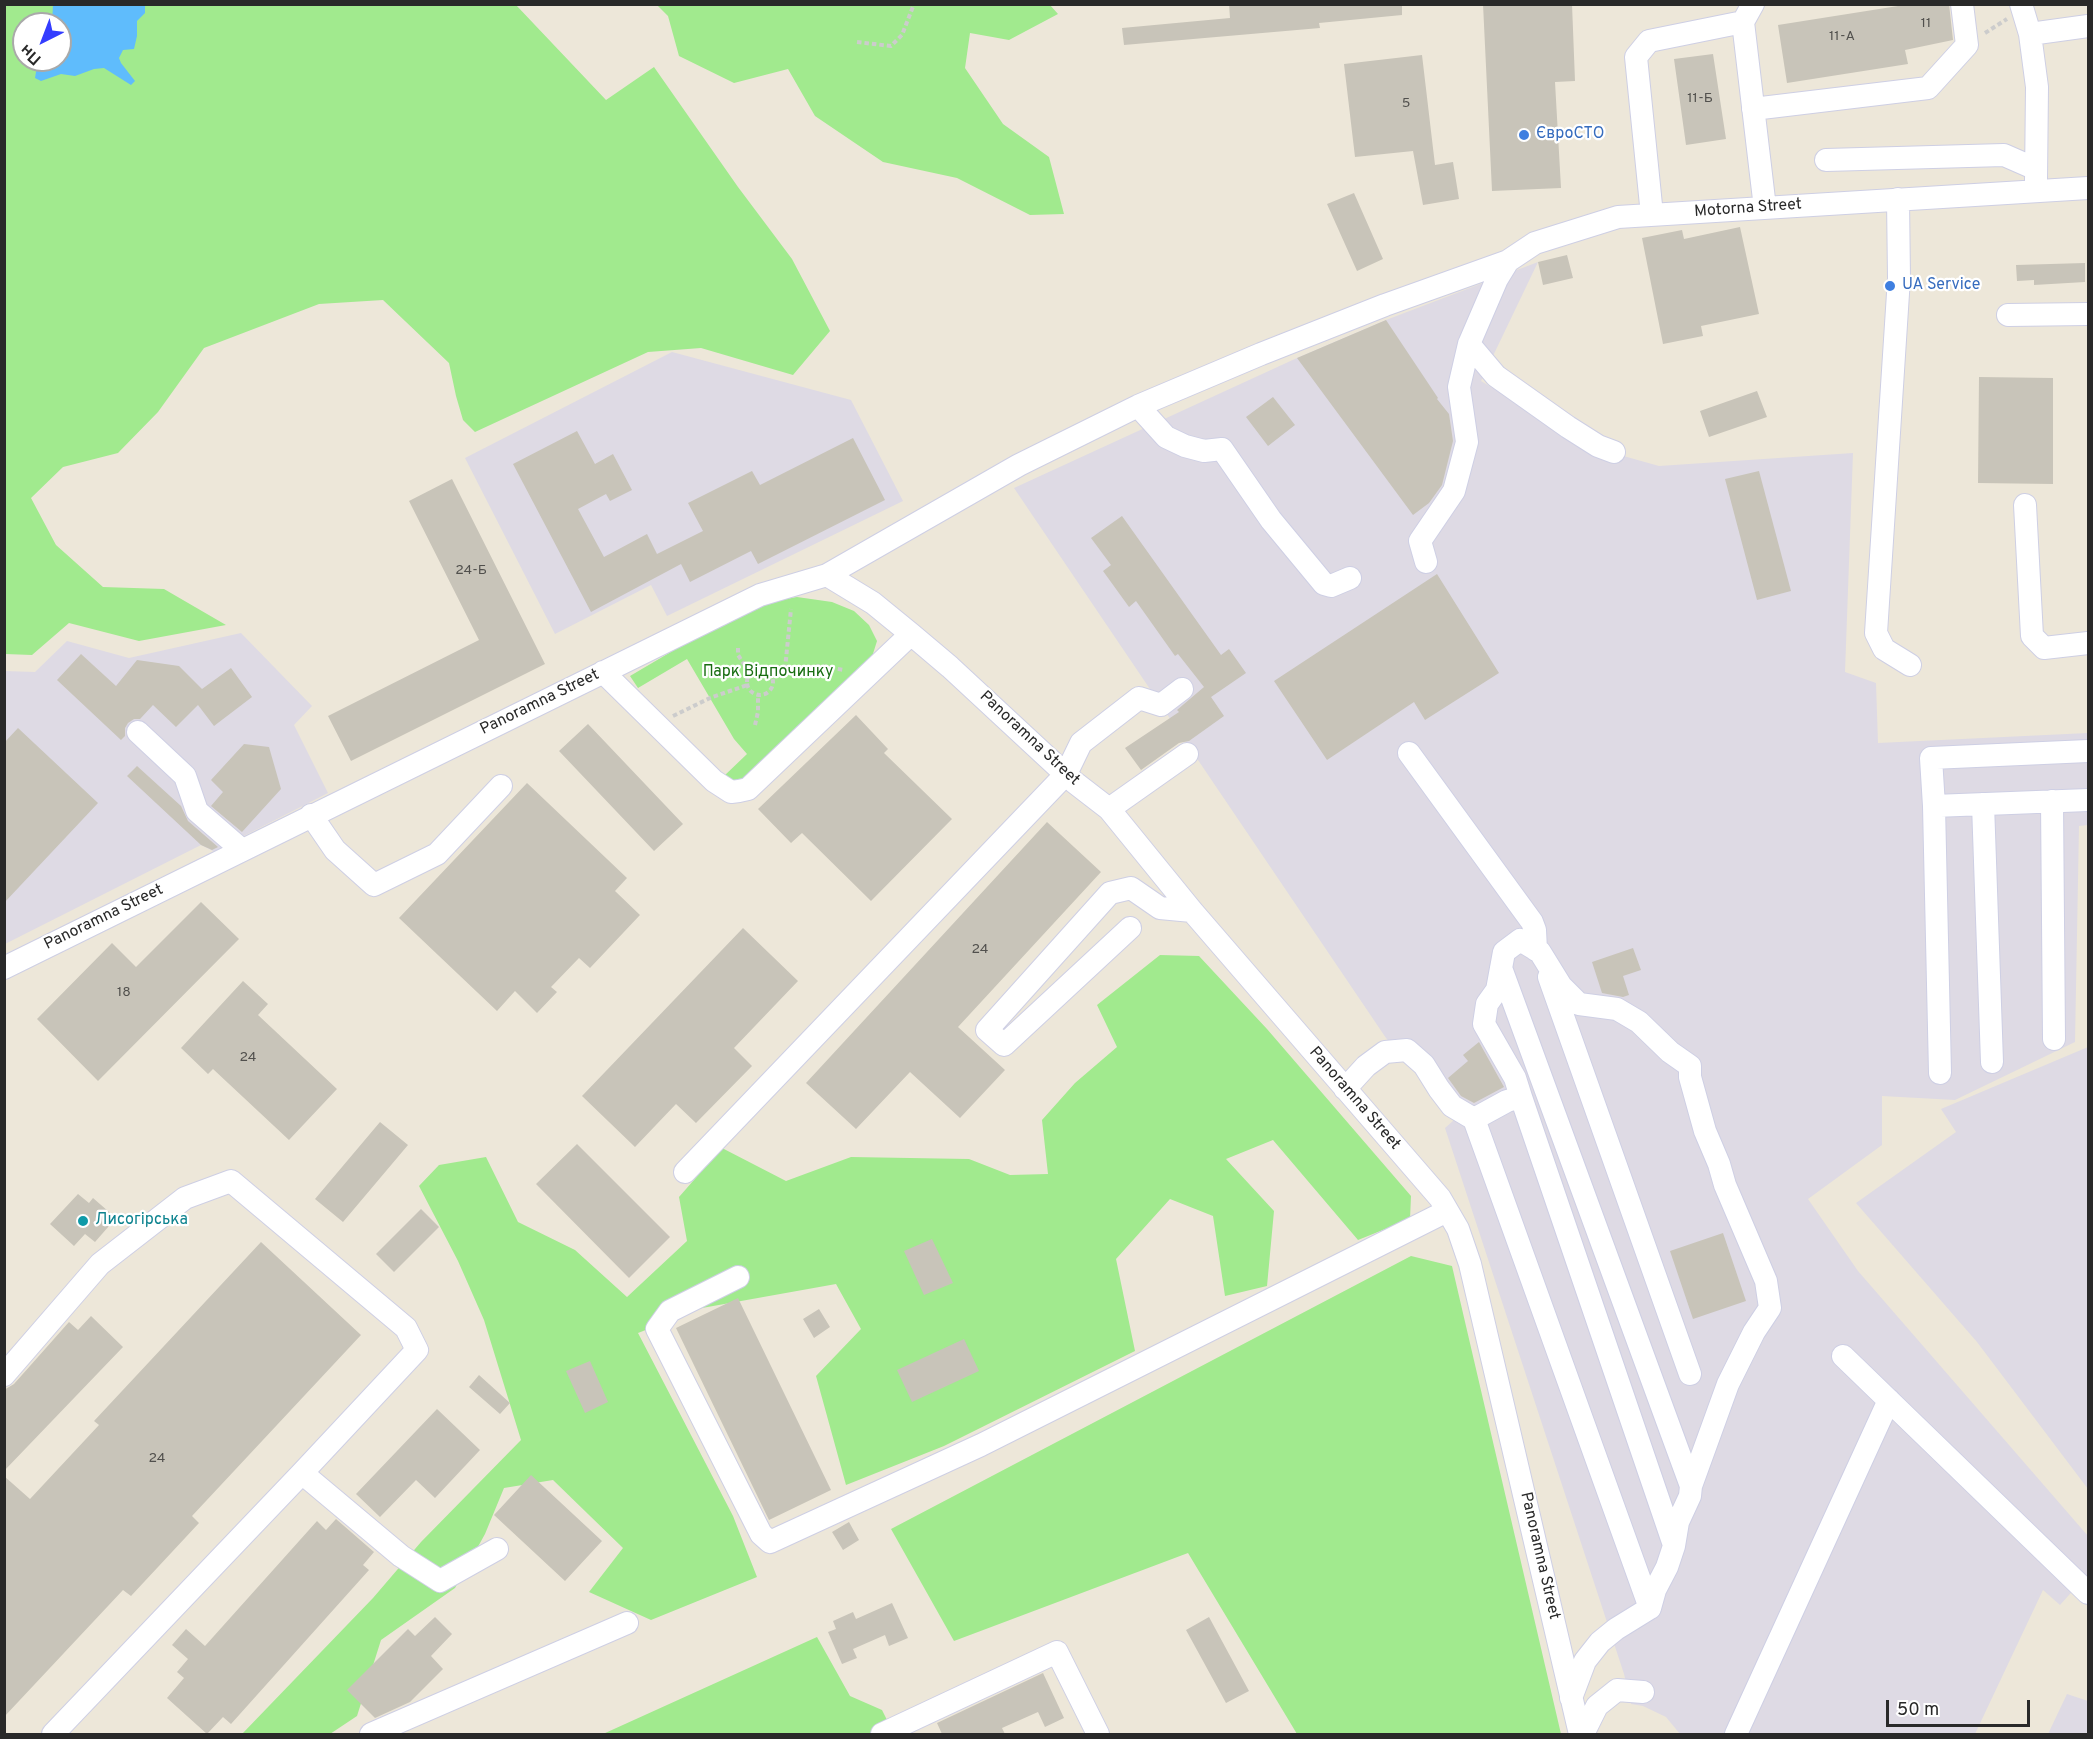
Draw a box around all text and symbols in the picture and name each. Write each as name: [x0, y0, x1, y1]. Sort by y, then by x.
north arrow: [12, 12, 72, 72]
house number: 11: [1921, 16, 1931, 32]
house number: 11-А: [1829, 29, 1855, 45]
text: Пн: [17, 39, 46, 69]
house number: 11-Б: [1687, 91, 1713, 107]
house number: 5: [1402, 96, 1410, 112]
place label: ЄвроСТО: [1536, 125, 1604, 145]
marker: ЄвроСТО: [1517, 128, 1531, 142]
street label: Motorna Street: [1694, 196, 1802, 222]
place label: UA Service: [1902, 276, 1980, 296]
marker: UA Service: [1883, 279, 1897, 293]
house number: 24-Б: [455, 563, 487, 579]
park label: Парк Відпочинку: [703, 663, 833, 683]
street label: Panoramna Street: [477, 666, 603, 740]
street label: Panoramna Street: [975, 688, 1083, 790]
street label: Panoramna Street: [41, 881, 167, 955]
house number: 24: [971, 942, 989, 958]
house number: 18: [117, 985, 131, 1001]
street label: Panoramna Street: [1304, 1044, 1404, 1154]
house number: 24: [239, 1050, 257, 1066]
place label: Лисогірська: [95, 1211, 188, 1231]
marker: Лисогірська: [76, 1214, 90, 1228]
house number: 24: [148, 1451, 166, 1467]
street label: Panoramna Street: [1515, 1490, 1563, 1622]
scale bar: [1889, 1688, 2033, 1726]
text: 50 m: [1897, 1699, 1939, 1722]

